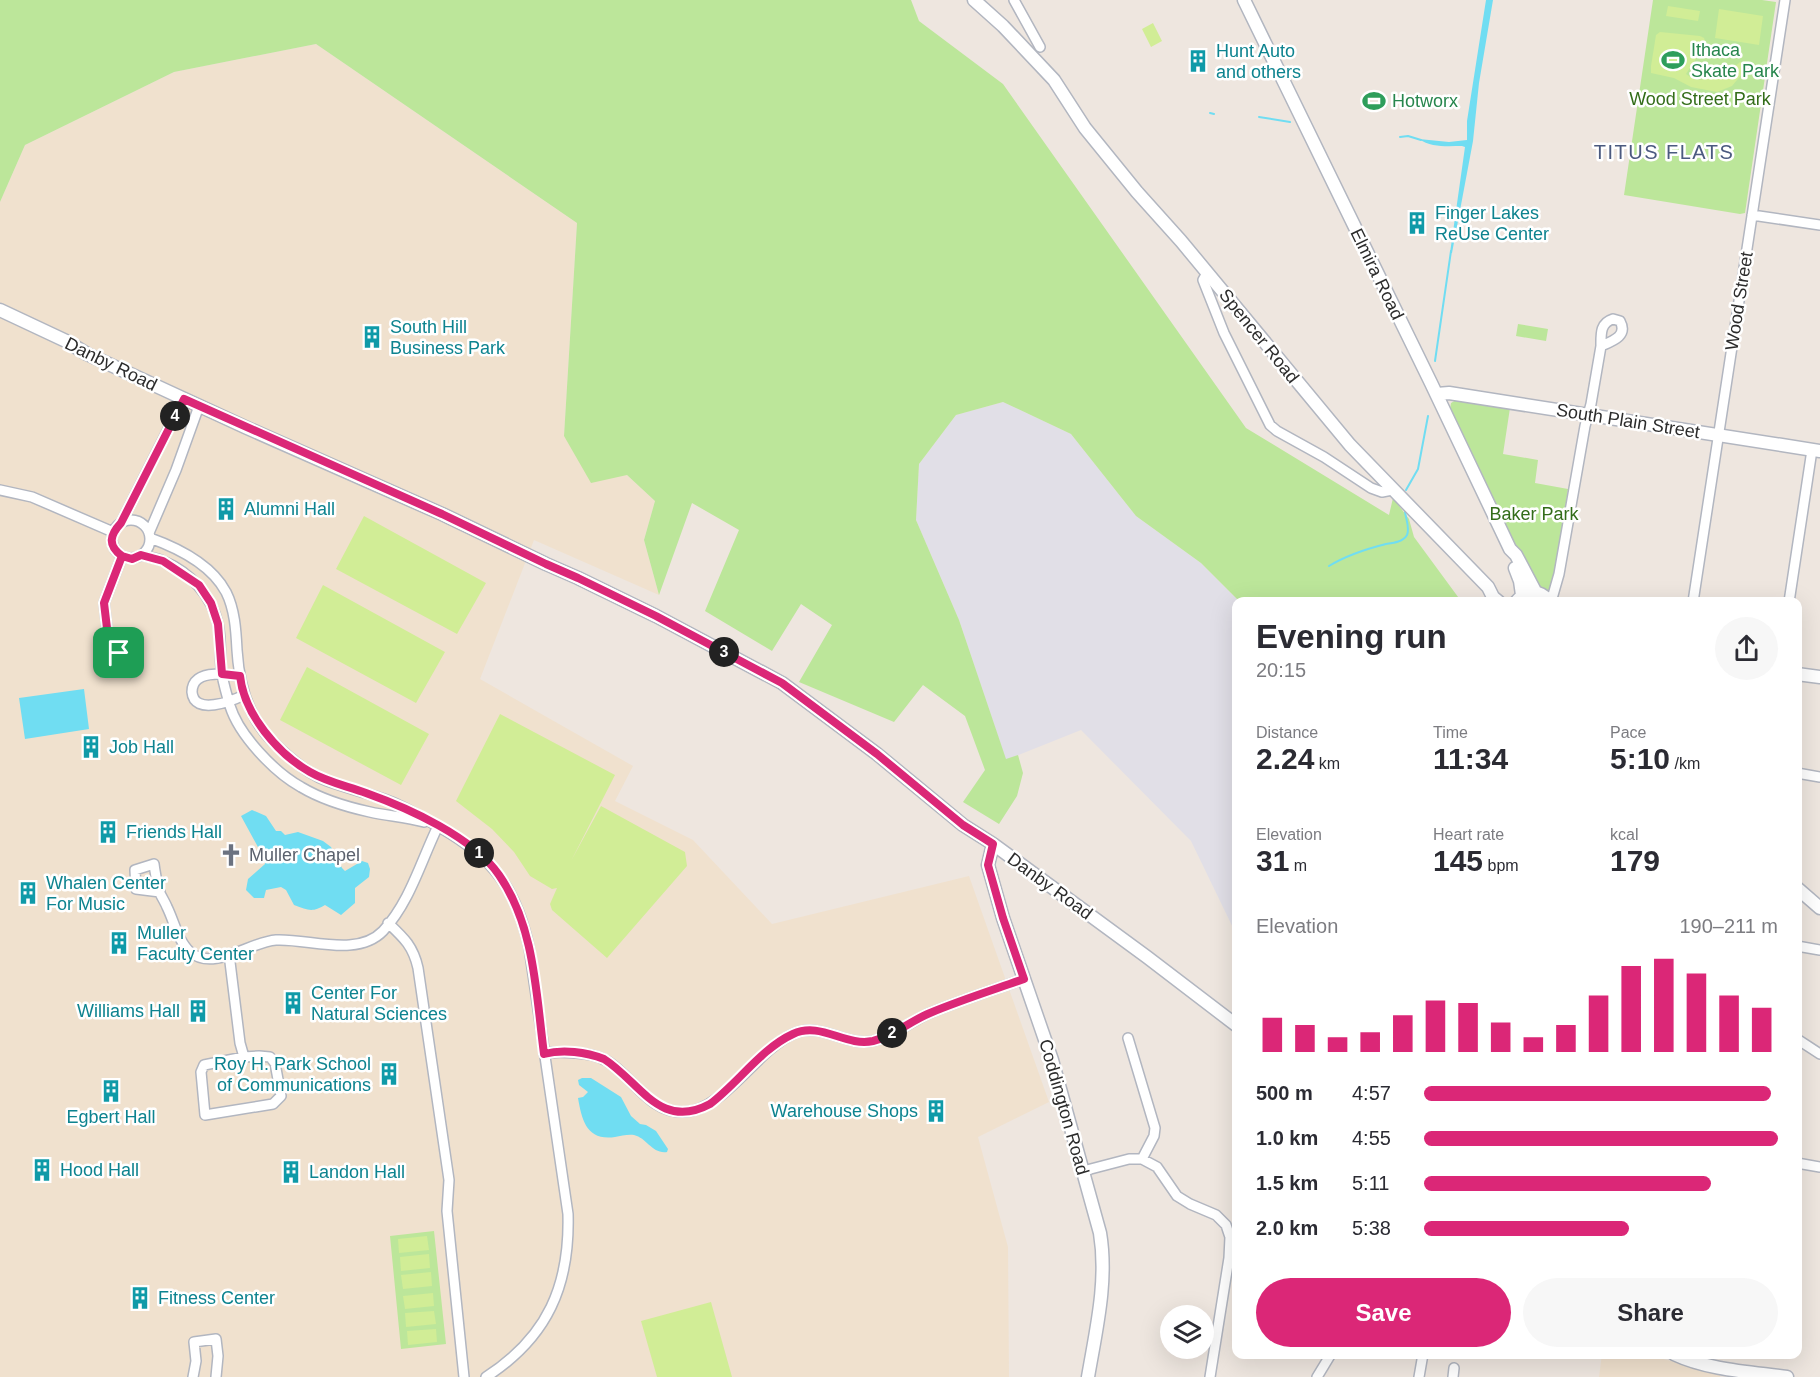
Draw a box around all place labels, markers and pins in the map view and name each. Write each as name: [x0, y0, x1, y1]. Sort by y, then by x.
place label: Ithaca Skate Park: [1691, 40, 1780, 81]
place label: Hunt Auto and others: [1216, 41, 1301, 82]
sports icon: Ithaca Skate Park: [1660, 47, 1686, 73]
building icon: Hunt Auto and others: [1185, 48, 1211, 74]
sports icon: Hotworx: [1361, 88, 1387, 114]
place label: Hotworx: [1392, 91, 1458, 111]
place label: Finger Lakes ReUse Center: [1435, 203, 1549, 244]
building icon: Finger Lakes ReUse Center: [1404, 210, 1430, 236]
place label: South Hill Business Park: [390, 317, 506, 358]
building icon: South Hill Business Park: [359, 324, 385, 350]
pin: 4: [160, 401, 190, 431]
building icon: Alumni Hall: [213, 496, 239, 522]
place label: Alumni Hall: [244, 499, 335, 519]
pin: [93, 627, 144, 678]
pin: 3: [709, 637, 739, 667]
building icon: Job Hall: [78, 734, 104, 760]
place label: Job Hall: [109, 737, 174, 757]
building icon: Friends Hall: [95, 819, 121, 845]
place label: Friends Hall: [126, 822, 222, 842]
pin: 1: [464, 838, 494, 868]
church icon: Muller Chapel: [218, 842, 244, 868]
place label: Muller Chapel: [249, 845, 360, 865]
place label: Whalen Center For Music: [46, 873, 166, 914]
building icon: Whalen Center For Music: [15, 880, 41, 906]
place label: Muller Faculty Center: [137, 923, 254, 964]
building icon: Muller Faculty Center: [106, 930, 132, 956]
place label: Center For Natural Sciences: [311, 983, 447, 1024]
building icon: Center For Natural Sciences: [280, 990, 306, 1016]
building icon: Williams Hall: [185, 998, 211, 1024]
place label: Williams Hall: [77, 1001, 180, 1021]
pin: 2: [877, 1018, 907, 1048]
place label: Roy H. Park School of Communications: [214, 1054, 371, 1095]
building icon: Roy H. Park School of Communications: [376, 1061, 402, 1087]
building icon: Egbert Hall: [98, 1078, 124, 1104]
building icon: Warehouse Shops: [923, 1098, 949, 1124]
place label: Warehouse Shops: [771, 1101, 918, 1121]
place label: Egbert Hall: [66, 1107, 156, 1127]
building icon: Hood Hall: [29, 1157, 55, 1183]
building icon: Landon Hall: [278, 1159, 304, 1185]
place label: Hood Hall: [60, 1160, 139, 1180]
place label: Landon Hall: [309, 1162, 405, 1182]
building icon: Fitness Center: [127, 1285, 153, 1311]
place label: Fitness Center: [158, 1288, 275, 1308]

